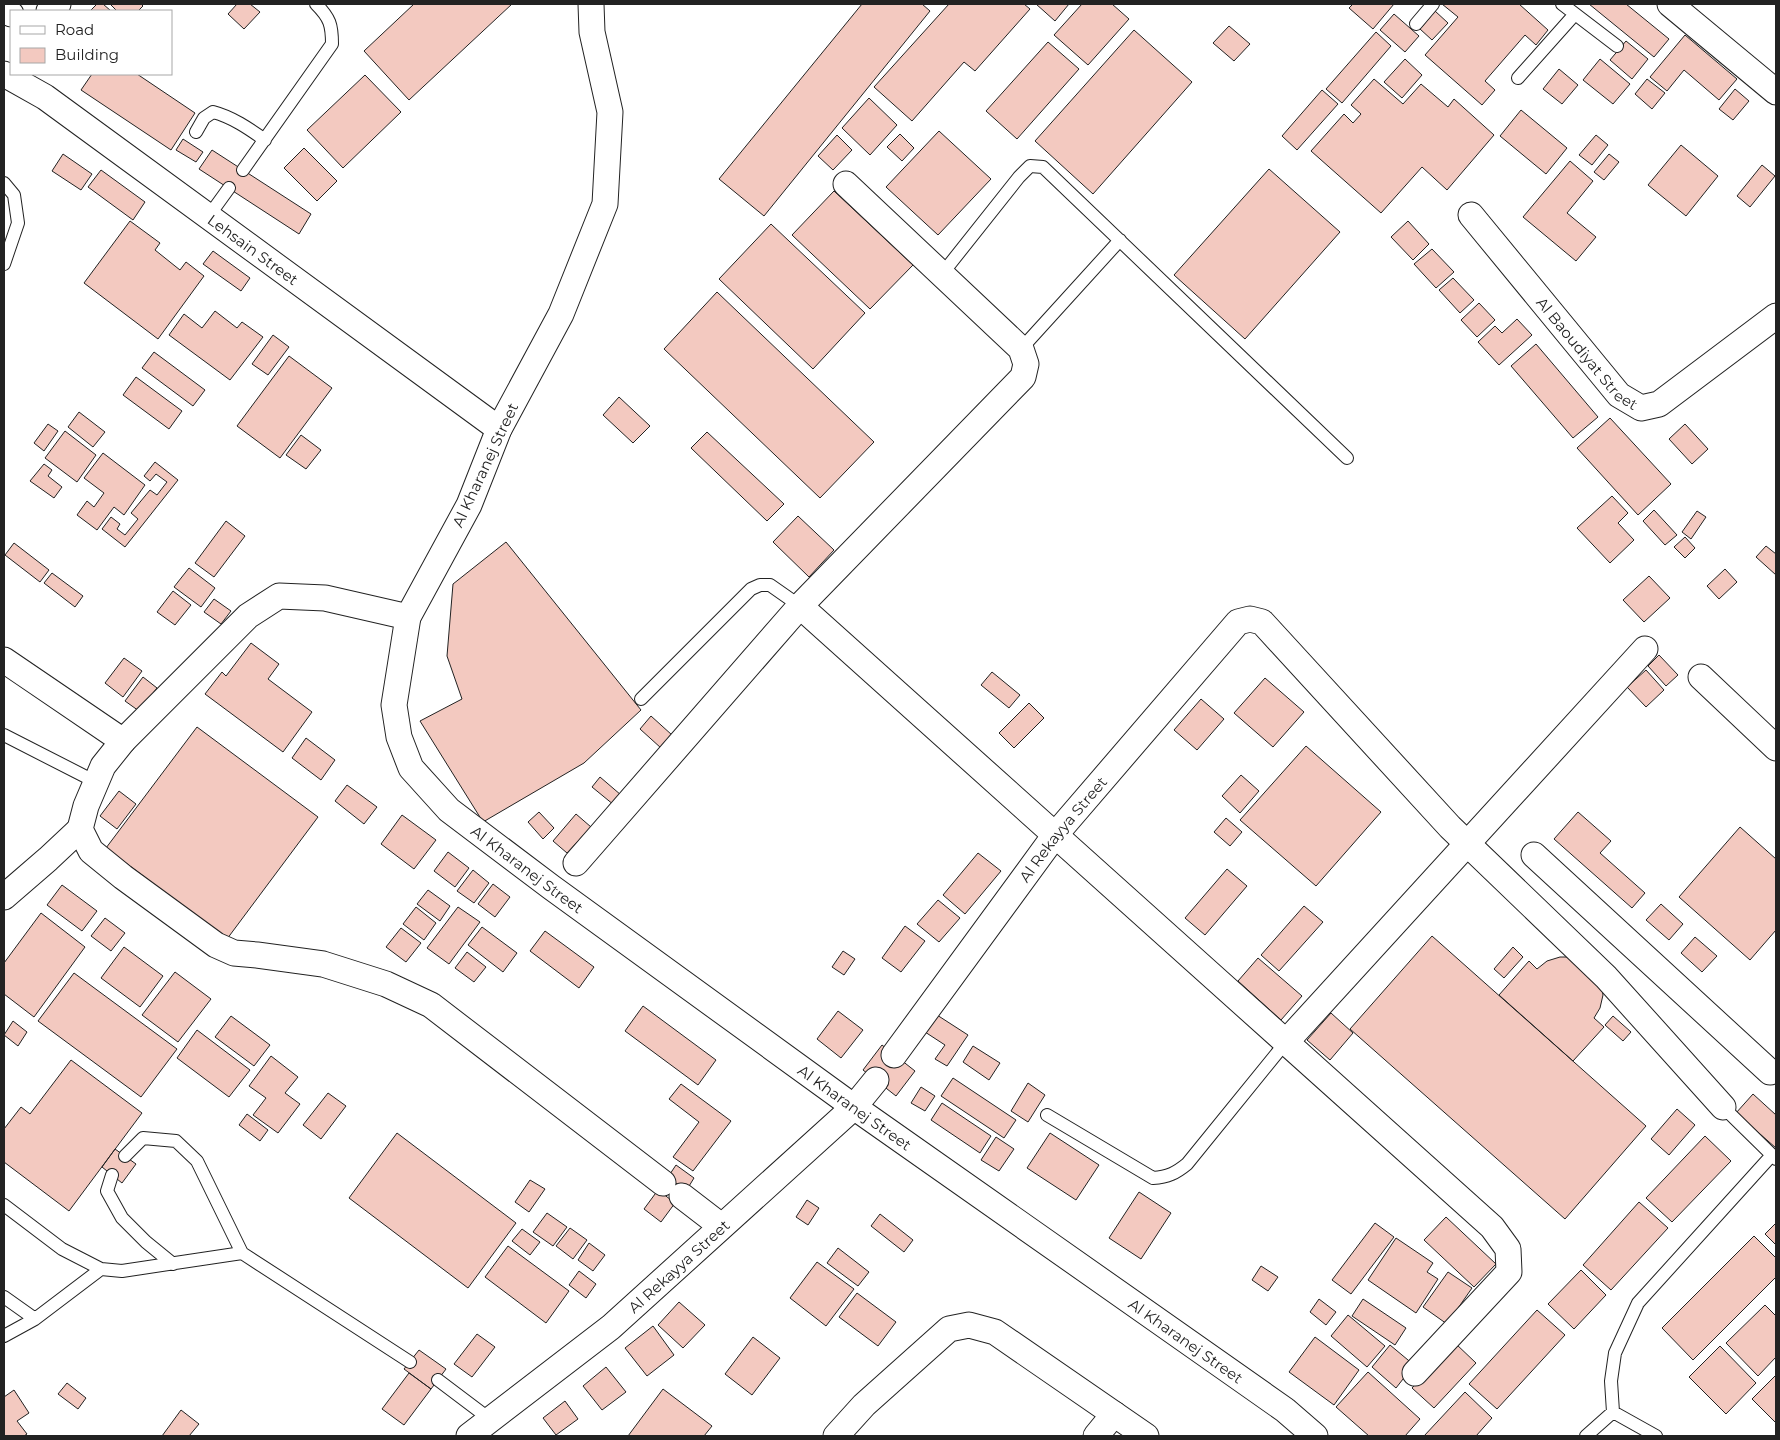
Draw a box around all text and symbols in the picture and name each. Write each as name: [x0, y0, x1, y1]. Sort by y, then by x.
legend: [10, 10, 172, 75]
text: Road: [55, 20, 94, 39]
text: Building: [55, 45, 119, 64]
street label: Lehsain Street: [204, 210, 302, 289]
street label: Al Baoudiyat Street: [1533, 293, 1641, 414]
street label: Al Kharanej Street: [448, 400, 522, 530]
street label: Al Rekayya Street: [1014, 772, 1111, 886]
street label: Al Kharanej Street: [468, 821, 587, 917]
street label: Al Kharanej Street: [794, 1060, 915, 1154]
street label: Al Rekayya Street: [624, 1215, 733, 1317]
street label: Al Kharanej Street: [1125, 1294, 1247, 1387]

